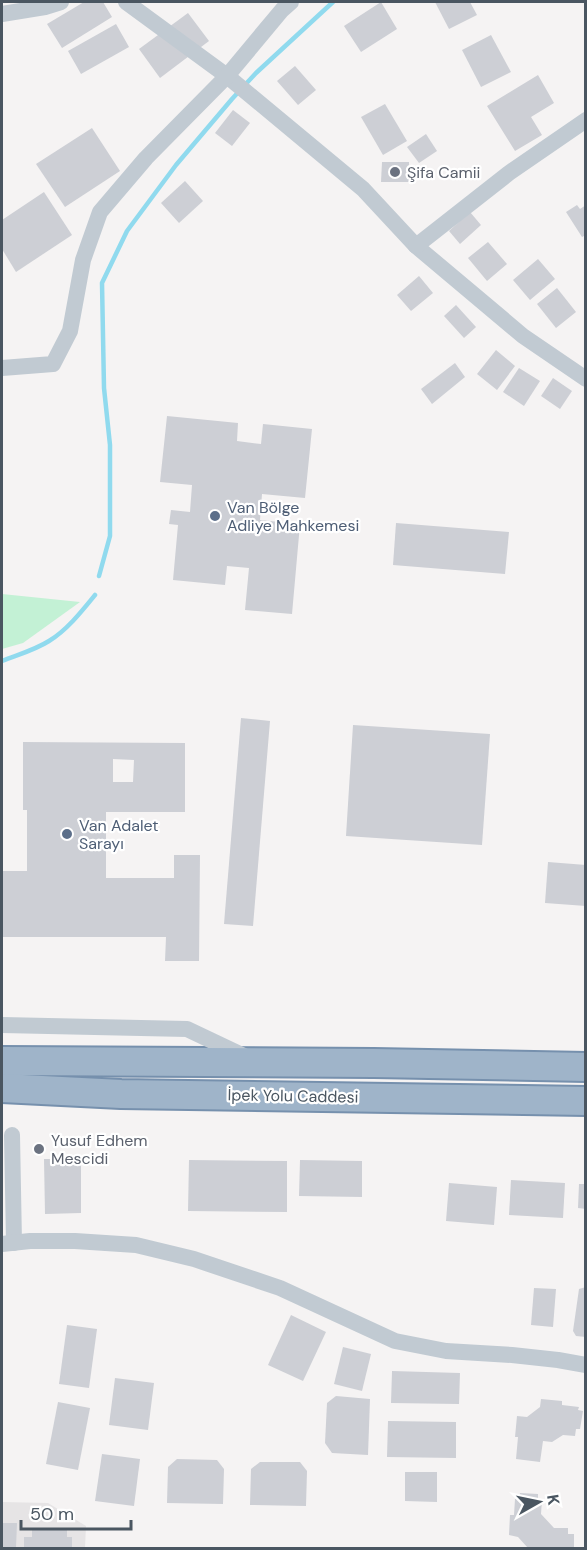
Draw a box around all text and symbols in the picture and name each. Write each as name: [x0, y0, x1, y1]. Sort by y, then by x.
place label: Şifa Camii: [407, 162, 480, 183]
marker: Şifa Camii: [388, 165, 402, 179]
place label: Van Bölge Adliye Mahkemesi: [227, 497, 359, 536]
marker: Van Bölge Adliye Mahkemesi: [208, 509, 222, 523]
place label: Van Adalet Sarayı: [79, 815, 159, 854]
marker: Van Adalet Sarayı: [60, 827, 74, 841]
street label: İpek Yolu Caddesi: [227, 1084, 359, 1108]
place label: Yusuf Edhem Mescidi: [51, 1130, 148, 1169]
marker: Yusuf Edhem Mescidi: [32, 1142, 46, 1156]
north arrow: [509, 1472, 569, 1532]
scale bar: [21, 1493, 130, 1531]
text: K: [542, 1493, 565, 1507]
text: 50 m: [30, 1502, 74, 1526]

